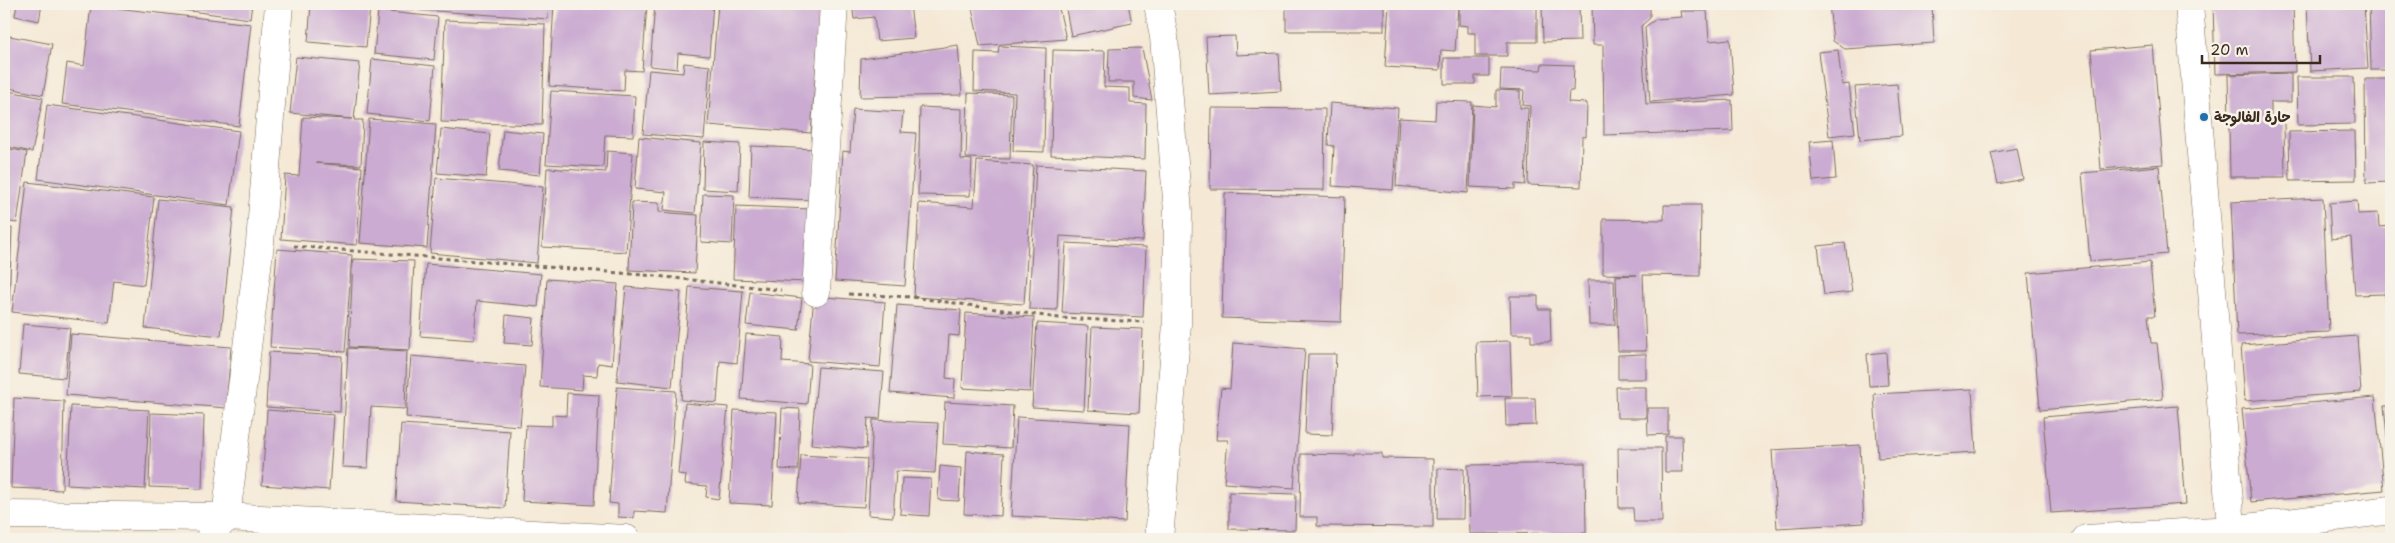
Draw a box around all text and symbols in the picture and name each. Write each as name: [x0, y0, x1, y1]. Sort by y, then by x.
scale bar: [2202, 32, 2320, 64]
text: 20 m: [2210, 40, 2249, 60]
place label: حارة الفالوجة: [2214, 108, 2291, 127]
marker: حارة الفالوجة: [2198, 111, 2210, 123]

